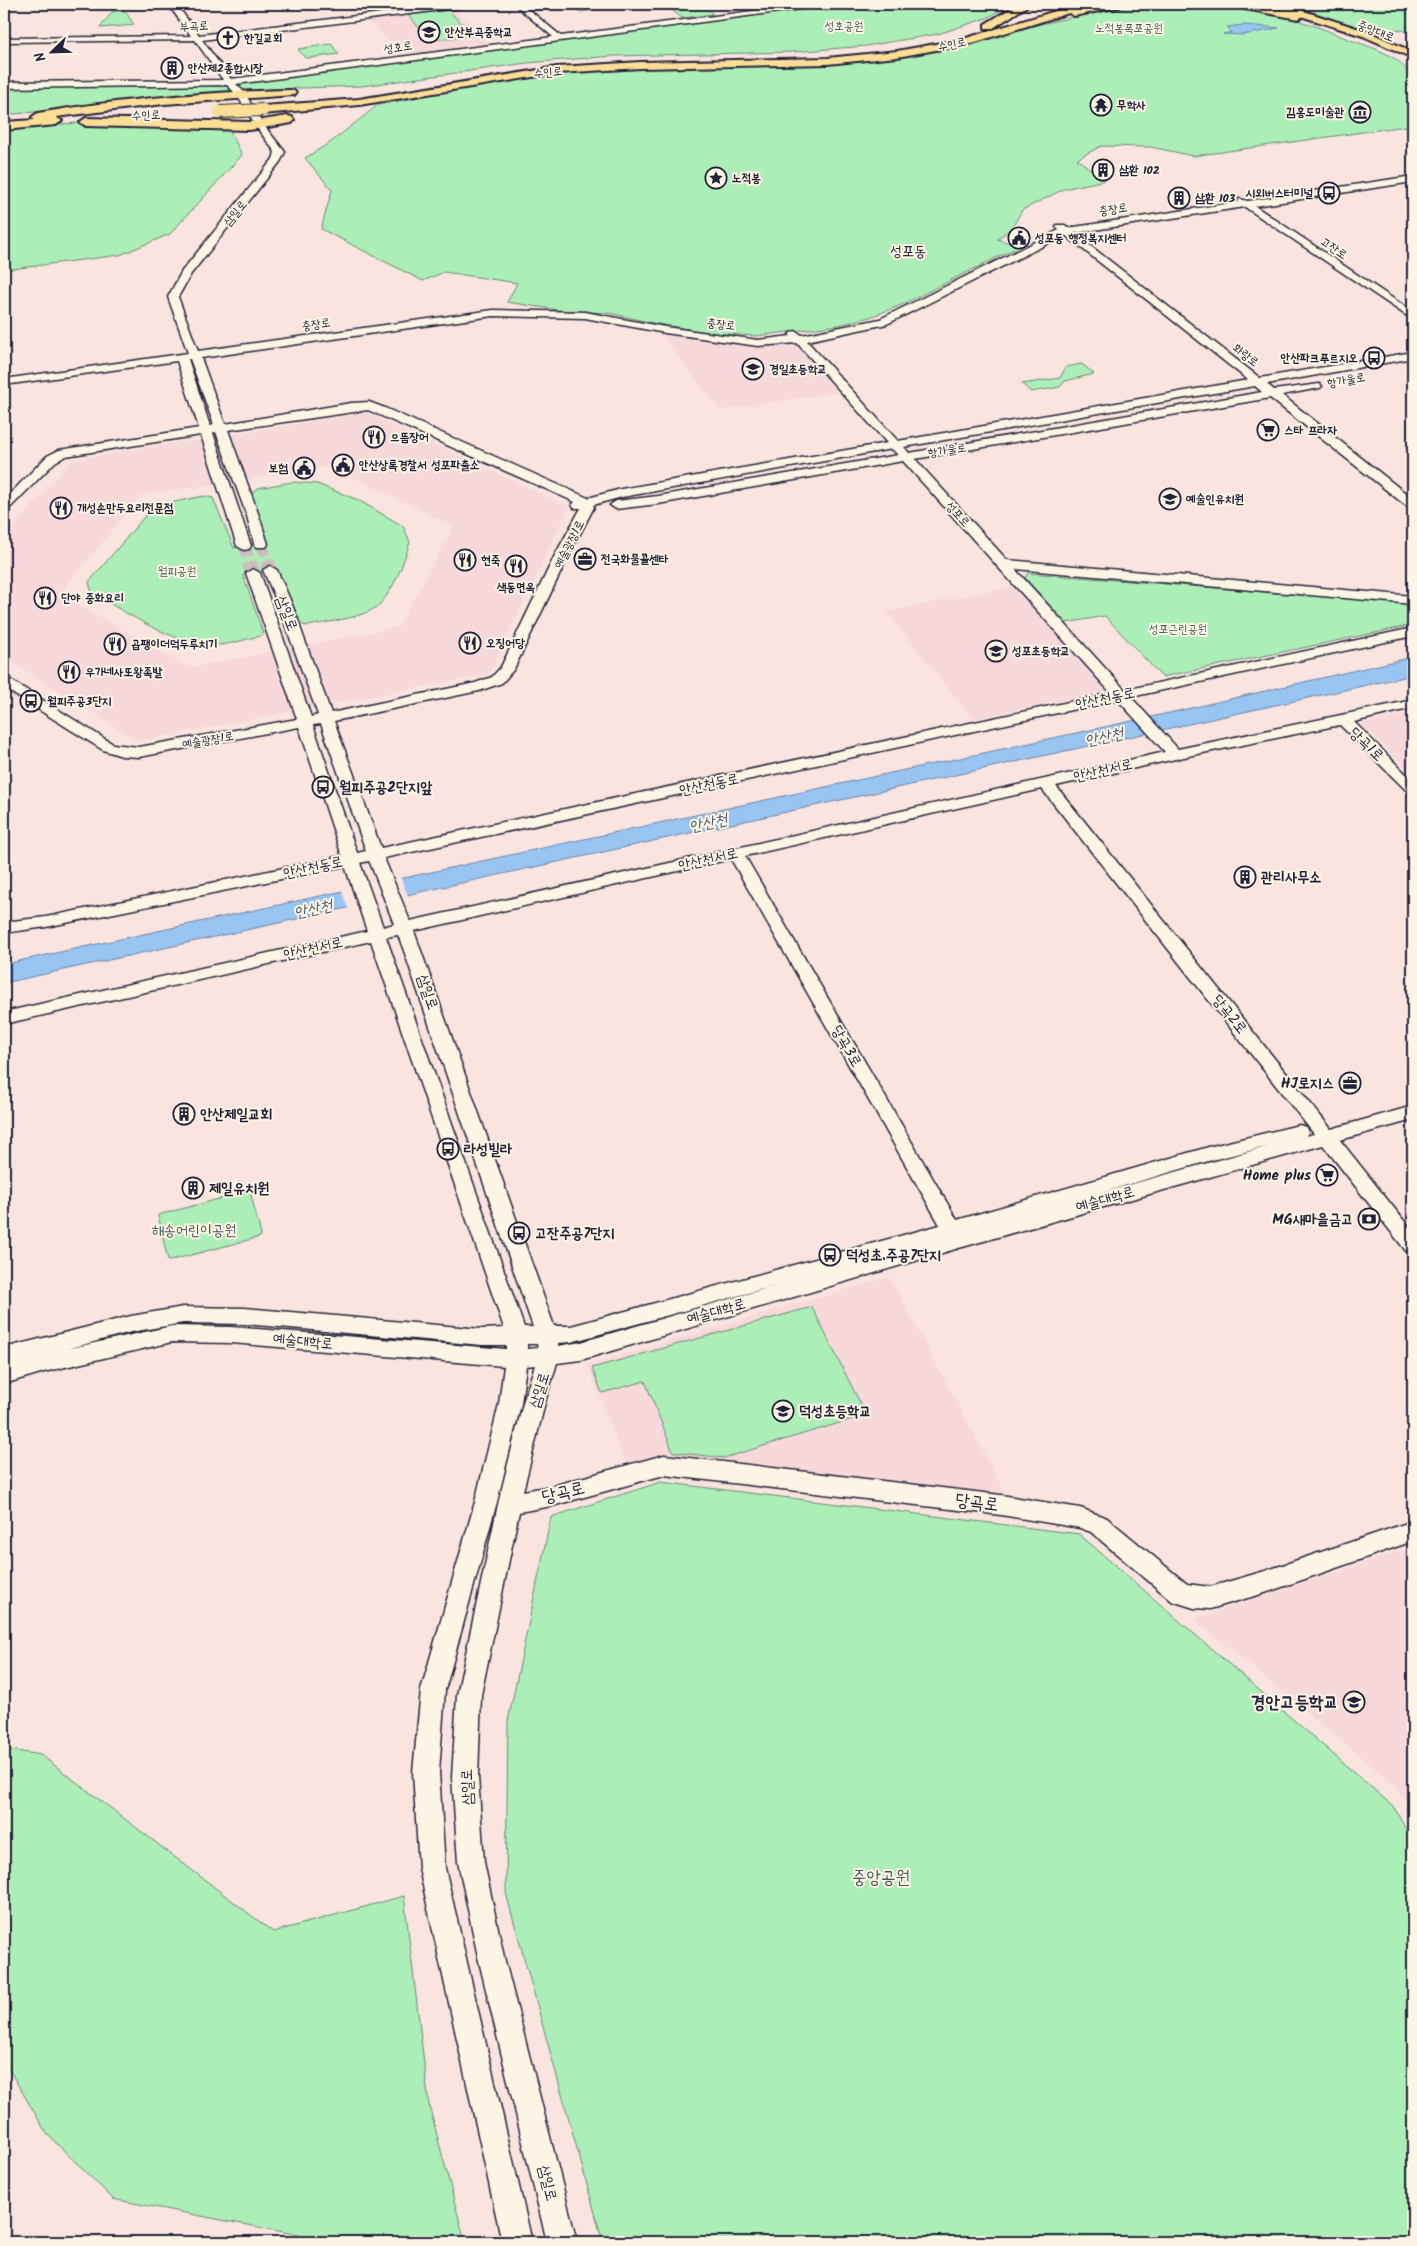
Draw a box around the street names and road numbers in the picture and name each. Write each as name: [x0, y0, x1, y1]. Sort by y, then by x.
street label: 부곡로: [179, 16, 209, 37]
street label: 중앙대로: [1354, 16, 1397, 47]
street label: 수인로: [936, 32, 968, 57]
street label: 성호로: [382, 36, 414, 59]
street label: 수인로: [533, 62, 563, 83]
street label: 수인로: [131, 105, 161, 125]
street label: 삼일로: [219, 196, 252, 231]
street label: 충장로: [1097, 198, 1129, 221]
street label: 고잔로: [1316, 232, 1351, 264]
street label: 충장로: [300, 313, 332, 336]
street label: 충장로: [705, 313, 736, 336]
street label: 화랑로: [1228, 339, 1263, 372]
street label: 항가울로: [1325, 368, 1367, 393]
street label: 항가울로: [927, 438, 968, 463]
street label: 성포로: [941, 497, 974, 531]
street label: 예술광장1로: [549, 517, 590, 572]
street label: 삼일로: [268, 592, 304, 635]
street label: 안산천동로: [1073, 681, 1137, 717]
street label: 당곡1로: [1343, 722, 1389, 768]
street label: 예술광장1로: [181, 727, 235, 754]
street label: 안산천서로: [1071, 752, 1135, 789]
street label: 안산천동로: [677, 767, 741, 803]
street label: 안산천서로: [676, 841, 740, 878]
street label: 안산천동로: [281, 850, 345, 886]
street label: 안산천서로: [281, 930, 345, 967]
street label: 삼일로: [410, 971, 444, 1013]
street label: 당곡2로: [1206, 990, 1253, 1040]
street label: 당곡3로: [825, 1021, 868, 1072]
street label: 예술대학로: [1073, 1180, 1138, 1220]
street label: 예술대학로: [684, 1292, 749, 1332]
street label: 예술대학로: [272, 1327, 334, 1357]
street label: 삼일로: [523, 1369, 557, 1411]
street label: 당곡로: [539, 1474, 588, 1513]
street label: 당곡로: [953, 1486, 1000, 1521]
street label: 삼일로: [455, 1768, 481, 1805]
street label: 삼일로: [531, 2163, 563, 2204]

